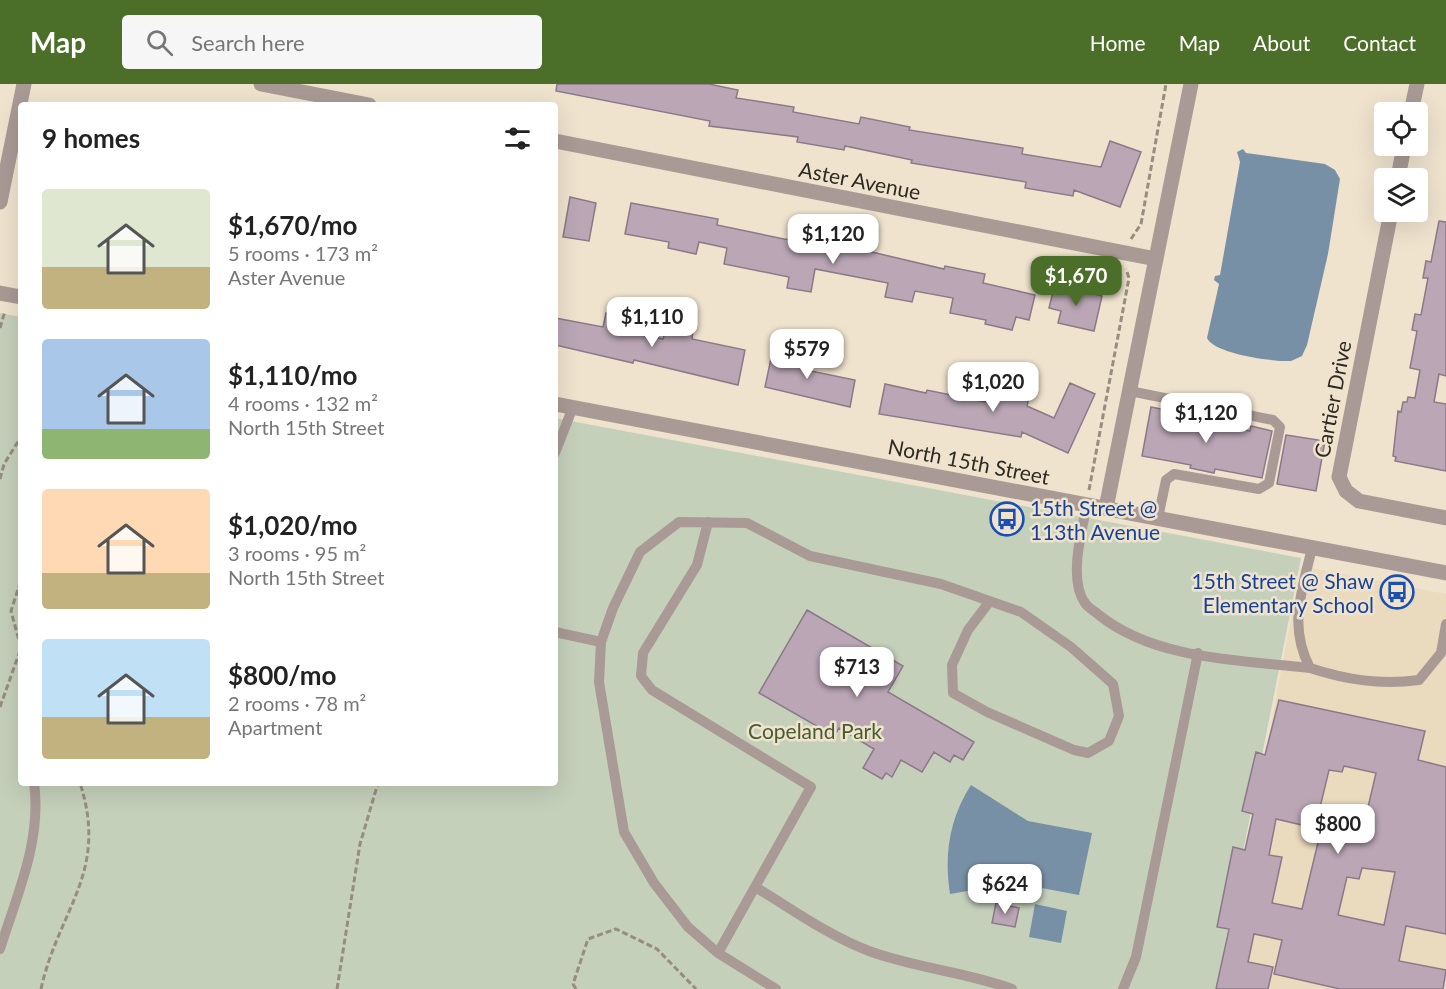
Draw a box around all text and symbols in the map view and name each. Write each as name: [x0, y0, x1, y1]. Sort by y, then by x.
search box: [122, 15, 542, 69]
text: Map: [30, 25, 86, 59]
icon: search: [143, 26, 176, 59]
text: Search here: [191, 29, 305, 56]
text: Home: [1090, 30, 1146, 55]
text: Map: [1179, 30, 1220, 55]
text: About: [1253, 30, 1310, 55]
text: Contact: [1343, 30, 1416, 55]
map controls: [1374, 102, 1428, 222]
button: locate: [1374, 102, 1428, 156]
text: 9 homes: [42, 122, 140, 154]
icon: filters: [501, 122, 534, 155]
street label: Aster Avenue: [797, 156, 923, 204]
button: layers: [1374, 168, 1428, 222]
text: $1,670/mo: [228, 209, 358, 241]
icon: home: [90, 213, 162, 285]
pin: $1,120: [784, 214, 882, 265]
text: $1,120: [802, 221, 864, 245]
text: 5 rooms · 173 m²: [228, 241, 378, 265]
pin: $1,670: [1027, 256, 1125, 307]
text: $1,670: [1045, 263, 1107, 287]
text: Aster Avenue: [228, 265, 345, 289]
pin: $1,110: [603, 297, 701, 348]
text: $1,110: [621, 304, 683, 328]
pin: $579: [771, 329, 843, 380]
text: $579: [784, 336, 830, 360]
street label: Cartier Drive: [1308, 338, 1356, 460]
text: $1,110/mo: [228, 359, 358, 391]
pin: $1,020: [944, 362, 1042, 413]
icon: home: [90, 363, 162, 435]
text: $1,020: [962, 369, 1024, 393]
text: 4 rooms · 132 m²: [228, 391, 378, 415]
pin: $1,120: [1157, 393, 1255, 444]
text: $1,120: [1175, 400, 1237, 424]
text: North 15th Street: [228, 415, 384, 439]
street label: North 15th Street: [886, 433, 1052, 489]
place label: 15th Street @ 113th Avenue: [1030, 495, 1160, 544]
bus stop icon: 15th Street @ 113th Avenue: [989, 501, 1025, 537]
text: $1,020/mo: [228, 509, 358, 541]
icon: home: [90, 513, 162, 585]
text: 3 rooms · 95 m²: [228, 541, 366, 565]
text: North 15th Street: [228, 565, 384, 589]
place label: 15th Street @ Shaw Elementary School: [1192, 568, 1374, 617]
bus stop icon: 15th Street @ Shaw Elementary School: [1379, 574, 1415, 610]
pin: $713: [821, 647, 893, 698]
text: $713: [834, 654, 880, 678]
text: $800/mo: [228, 659, 336, 691]
icon: home: [90, 663, 162, 735]
text: 2 rooms · 78 m²: [228, 691, 366, 715]
text: Apartment: [228, 715, 322, 739]
park label: Copeland Park: [748, 718, 882, 743]
pin: $800: [1302, 804, 1374, 855]
text: $800: [1315, 811, 1361, 835]
pin: $624: [969, 864, 1041, 915]
text: $624: [982, 871, 1028, 895]

